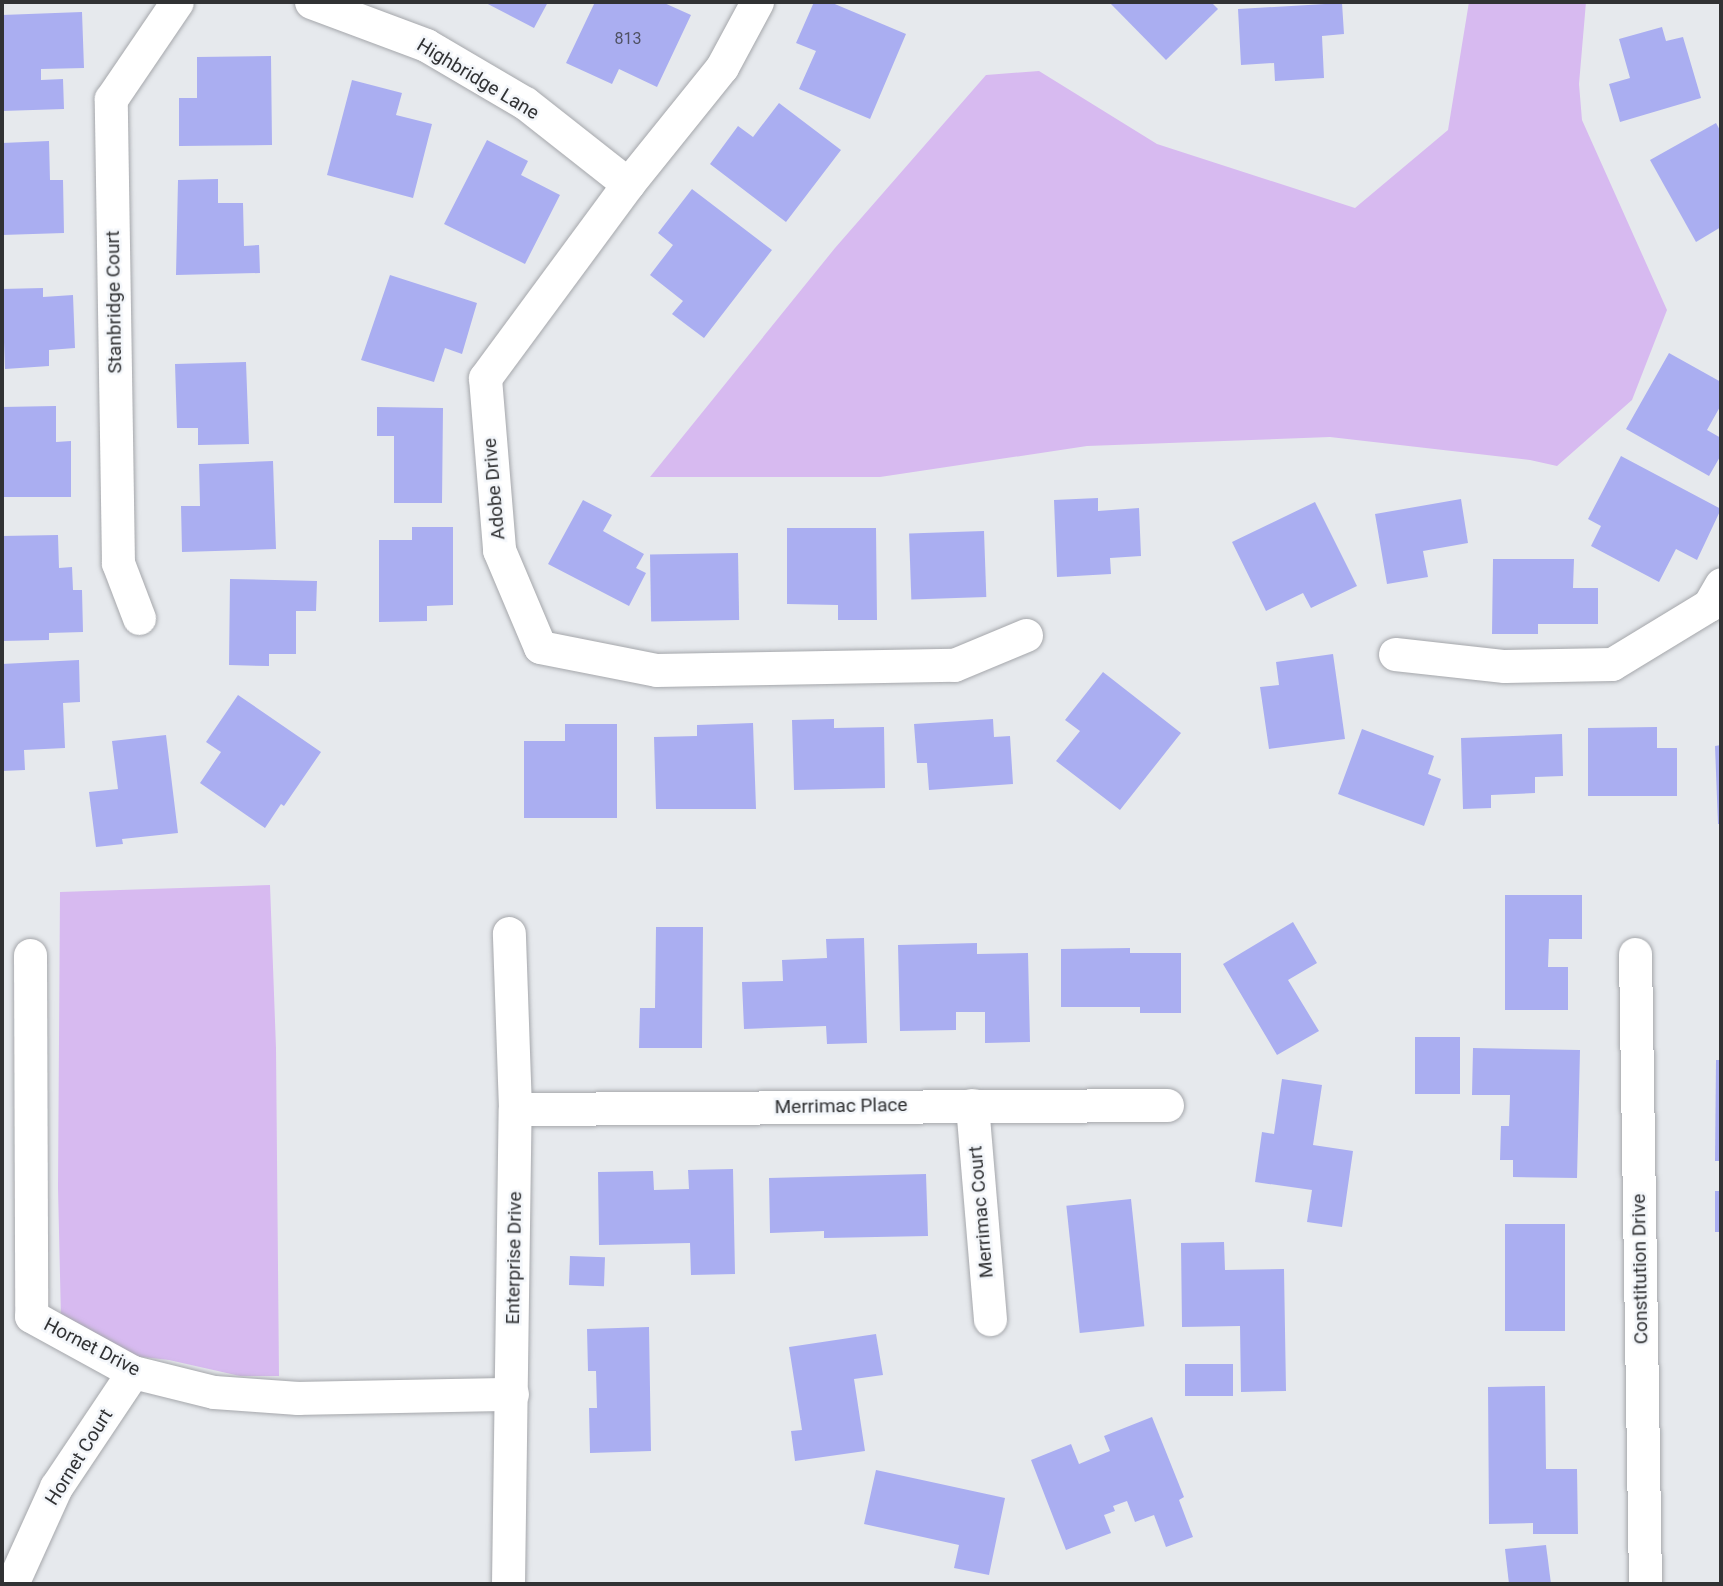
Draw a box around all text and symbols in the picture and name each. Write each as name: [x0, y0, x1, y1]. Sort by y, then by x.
house number: 813: [615, 29, 641, 49]
street label: Highbridge Lane: [413, 34, 543, 124]
street label: Stanbridge Court: [101, 230, 127, 374]
street label: Adobe Drive: [478, 437, 510, 541]
street label: Merrimac Place: [774, 1093, 908, 1119]
street label: Merrimac Court: [964, 1145, 998, 1279]
street label: Enterprise Drive: [501, 1191, 527, 1325]
street label: Constitution Drive: [1627, 1194, 1653, 1344]
street label: Hornet Drive: [40, 1313, 144, 1381]
street label: Hornet Court: [40, 1405, 118, 1509]

